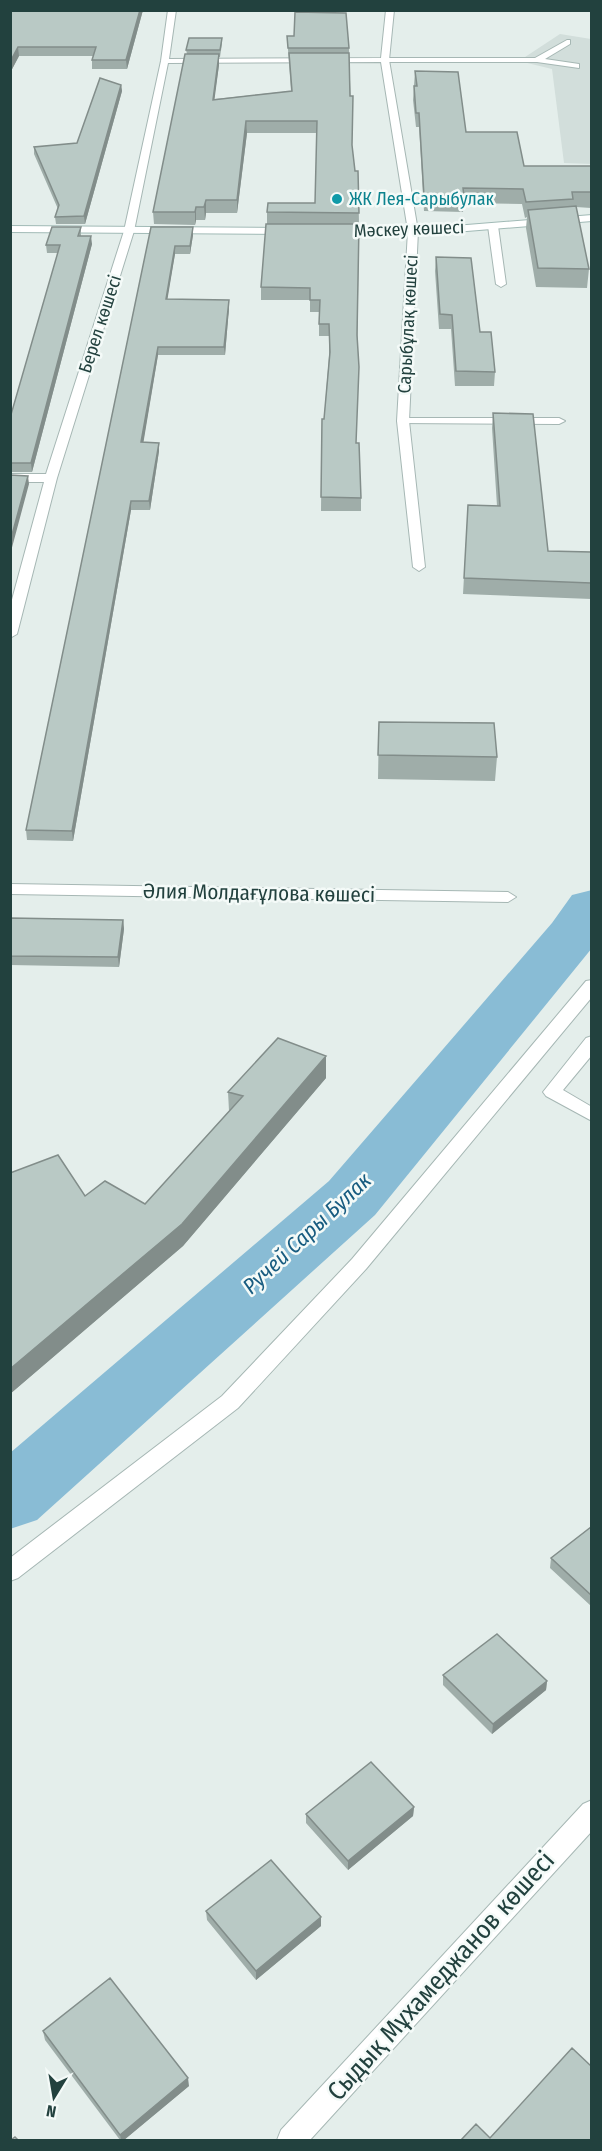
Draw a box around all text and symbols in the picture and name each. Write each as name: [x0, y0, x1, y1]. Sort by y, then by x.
place label: ЖК Лея-Сарыбулак: [349, 188, 495, 210]
marker: ЖК Лея-Сарыбулак: [330, 192, 344, 206]
street label: Мәскеу көшесі: [353, 216, 465, 242]
street label: Сарыбұлақ көшесі: [393, 254, 423, 394]
street label: Берел көшесі: [74, 272, 126, 376]
street label: Әлия Молдағұлова көшесі: [143, 878, 375, 908]
water label: Ручей Сары Булак: [237, 1166, 377, 1300]
street label: Сыдық Мұхамеджанов көшесі: [321, 1845, 561, 2107]
north arrow: [24, 2067, 84, 2127]
text: N: [45, 2101, 58, 2121]

